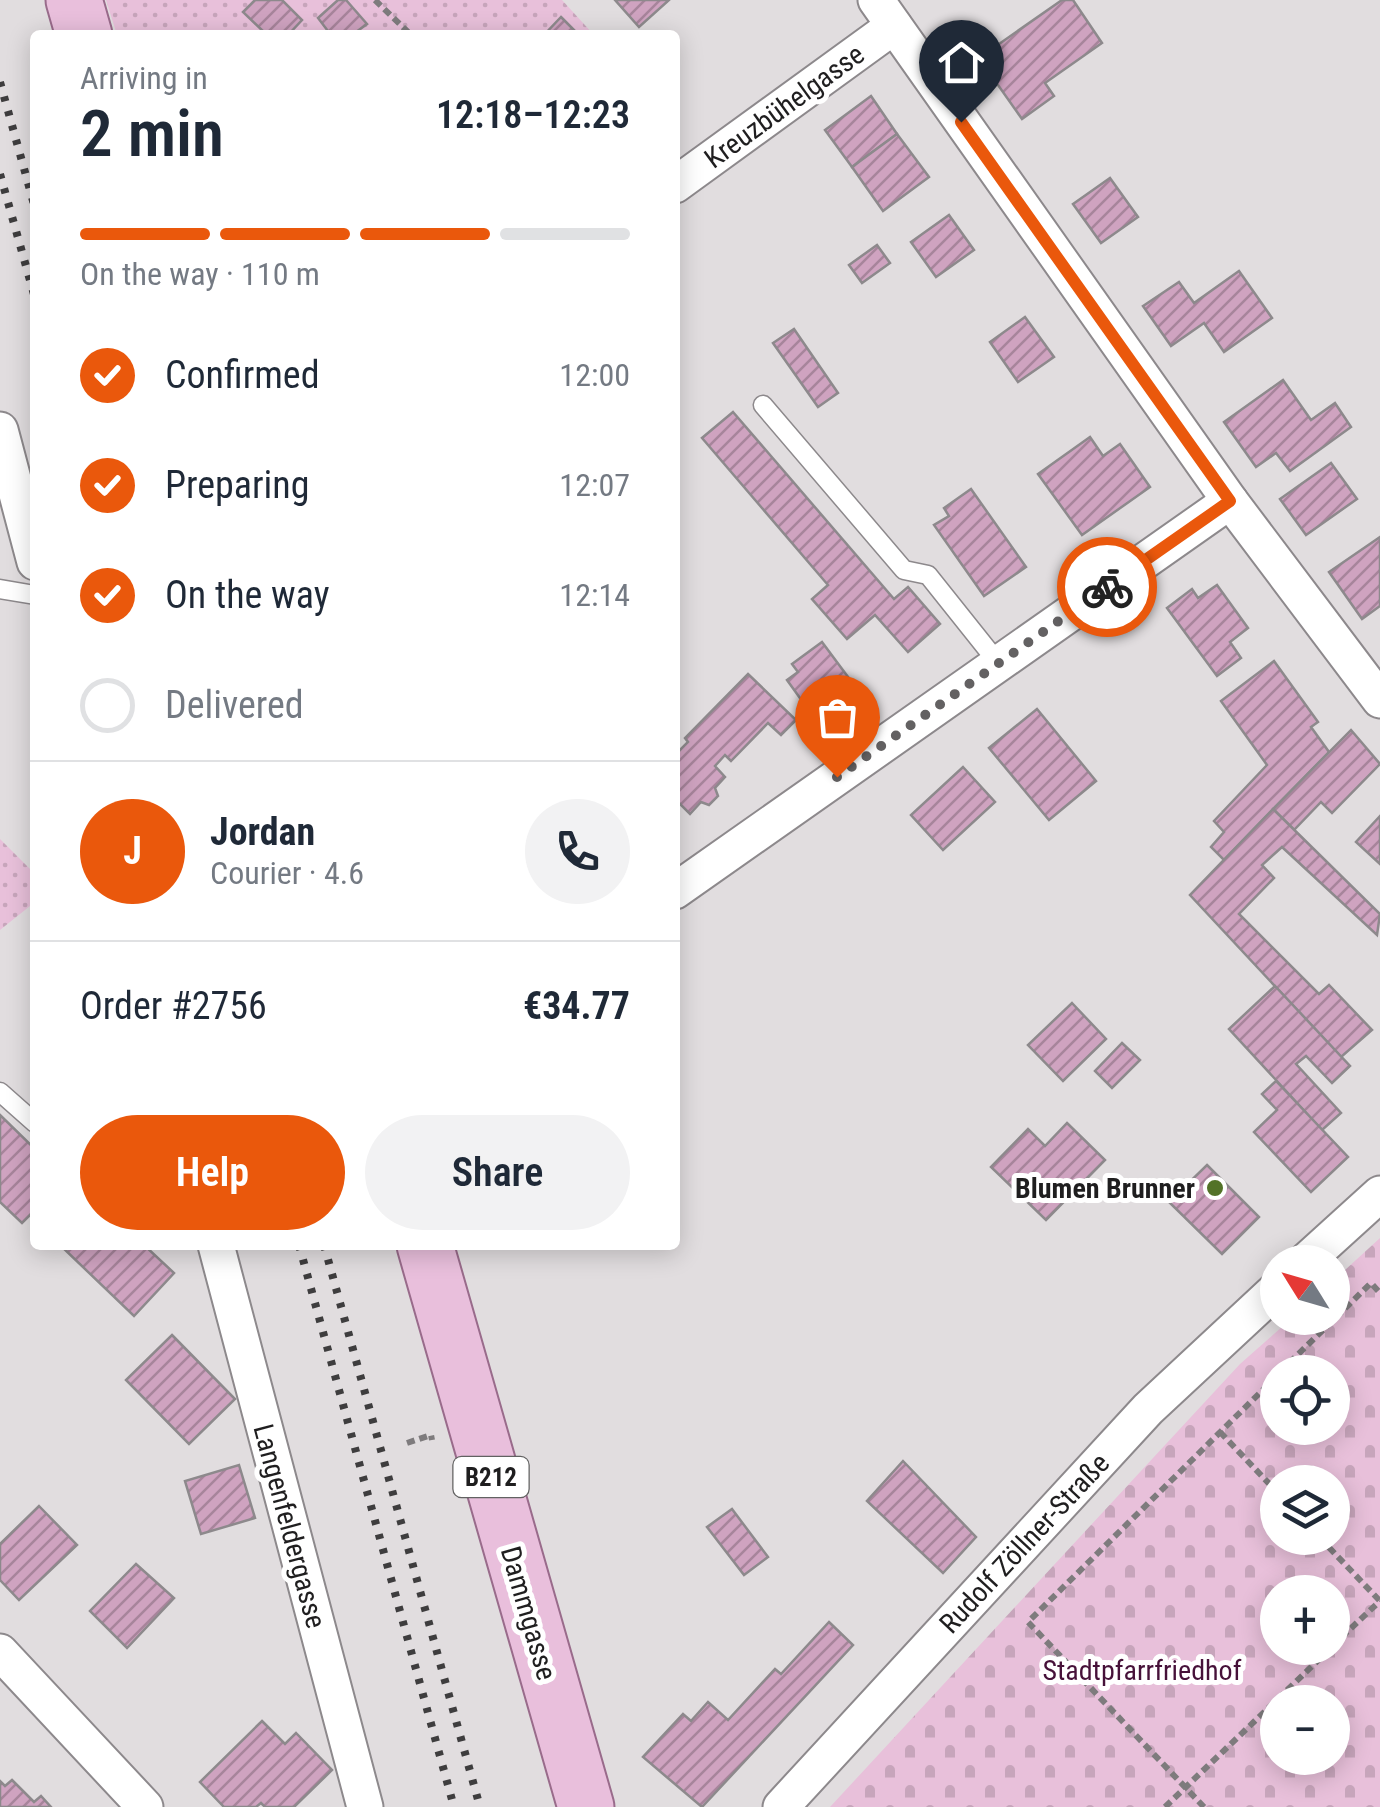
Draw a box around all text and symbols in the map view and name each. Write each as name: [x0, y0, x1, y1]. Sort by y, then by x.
pin: [919, 20, 1004, 123]
icon: home: [934, 35, 989, 90]
street label: Kreuzbühelgasse: [698, 38, 870, 175]
text: Arriving in: [80, 59, 208, 97]
text: 12:18–12:23: [436, 93, 630, 137]
text: 2 min: [80, 96, 224, 172]
text: On the way · 110 m: [80, 255, 320, 293]
icon: check: [80, 348, 135, 403]
text: Confirmed: [165, 353, 320, 397]
text: 12:00: [559, 356, 630, 394]
icon: check: [80, 458, 135, 513]
text: Preparing: [165, 463, 310, 507]
text: 12:07: [559, 466, 630, 504]
courier: [1057, 537, 1157, 637]
icon: bike: [1080, 560, 1135, 615]
icon: check: [80, 568, 135, 623]
text: On the way: [165, 573, 330, 617]
text: 12:14: [559, 576, 630, 614]
pin: [795, 675, 880, 778]
text: Delivered: [165, 683, 304, 727]
icon: bag: [810, 690, 865, 745]
button: phone: [525, 799, 630, 904]
text: Jordan: [210, 810, 315, 854]
text: J: [123, 829, 142, 873]
text: Courier · 4.6: [210, 854, 364, 892]
text: Order #2756: [80, 984, 267, 1028]
text: €34.77: [523, 984, 630, 1028]
button: Help: [80, 1115, 345, 1230]
button: Share: [365, 1115, 630, 1230]
place label: Blumen Brunner: [1015, 1172, 1195, 1205]
marker: Blumen Brunner: [1204, 1177, 1226, 1199]
north arrow: [1260, 1245, 1350, 1335]
map controls: [1260, 1245, 1350, 1775]
button: locate: [1260, 1355, 1350, 1445]
street label: Langenfeldergasse: [246, 1420, 333, 1632]
street label: Rudolf Zöllner-Straße: [933, 1447, 1116, 1640]
road number: B212: [454, 1457, 528, 1497]
button: layers: [1260, 1465, 1350, 1555]
street label: Dammgasse: [494, 1543, 563, 1684]
button: +: [1260, 1575, 1350, 1665]
park label: Stadtpfarrfriedhof: [1042, 1654, 1242, 1687]
button: −: [1260, 1685, 1350, 1775]

